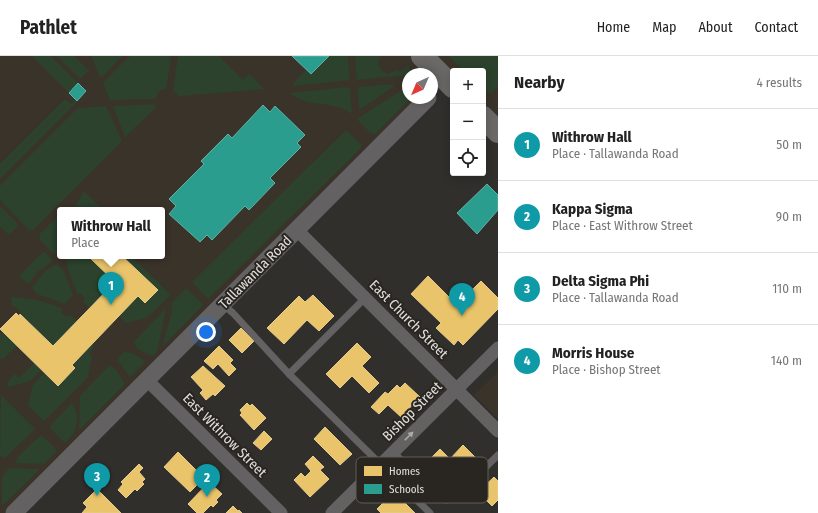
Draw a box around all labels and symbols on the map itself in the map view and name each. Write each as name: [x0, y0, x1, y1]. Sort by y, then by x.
north arrow: [402, 68, 438, 104]
street label: Tallawanda Road: [215, 232, 295, 312]
pin: 1: [98, 272, 124, 305]
street label: East Church Street: [366, 276, 452, 363]
pin: 4: [449, 283, 475, 316]
your location: [196, 322, 216, 342]
street label: Bishop Street: [379, 378, 446, 445]
street label: East Withrow Street: [179, 390, 270, 481]
one-way arrow: [404, 431, 414, 441]
legend: [356, 457, 488, 503]
pin: 3: [84, 463, 110, 496]
pin: 2: [194, 464, 220, 497]
text: Homes: [389, 465, 420, 478]
text: Schools: [389, 483, 424, 496]

